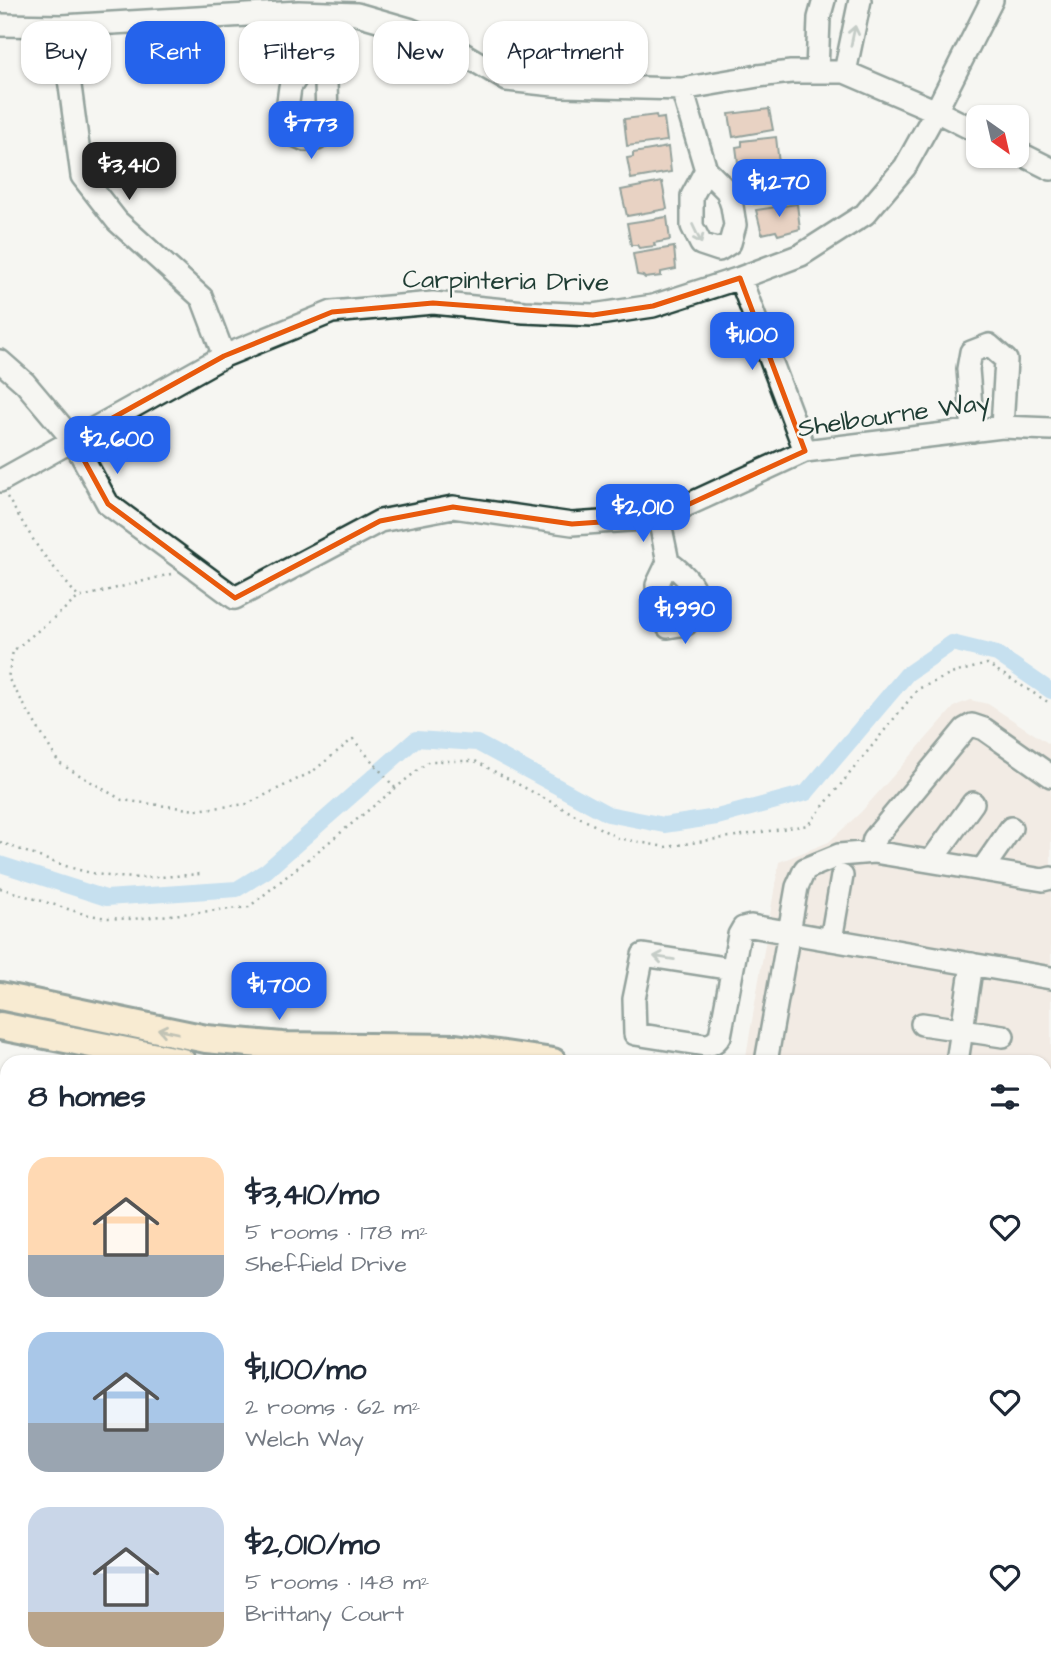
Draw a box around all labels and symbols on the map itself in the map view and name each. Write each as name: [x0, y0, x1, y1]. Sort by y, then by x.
one-way arrow: [847, 25, 861, 48]
pin: $773: [270, 102, 352, 161]
north arrow: [966, 105, 1029, 168]
pin: $3,410: [72, 142, 186, 202]
pin: $1,270: [722, 160, 836, 219]
one-way arrow: [691, 223, 704, 244]
street label: Carpinteria Drive: [402, 261, 610, 301]
pin: $1,100: [695, 312, 809, 372]
street label: Shelbourne Way: [795, 384, 993, 448]
pin: $2,600: [60, 416, 174, 476]
pin: $2,010: [586, 484, 700, 544]
pin: $1,990: [628, 586, 742, 646]
one-way arrow: [653, 952, 676, 965]
pin: $1,700: [222, 962, 336, 1022]
one-way arrow: [157, 1023, 180, 1037]

